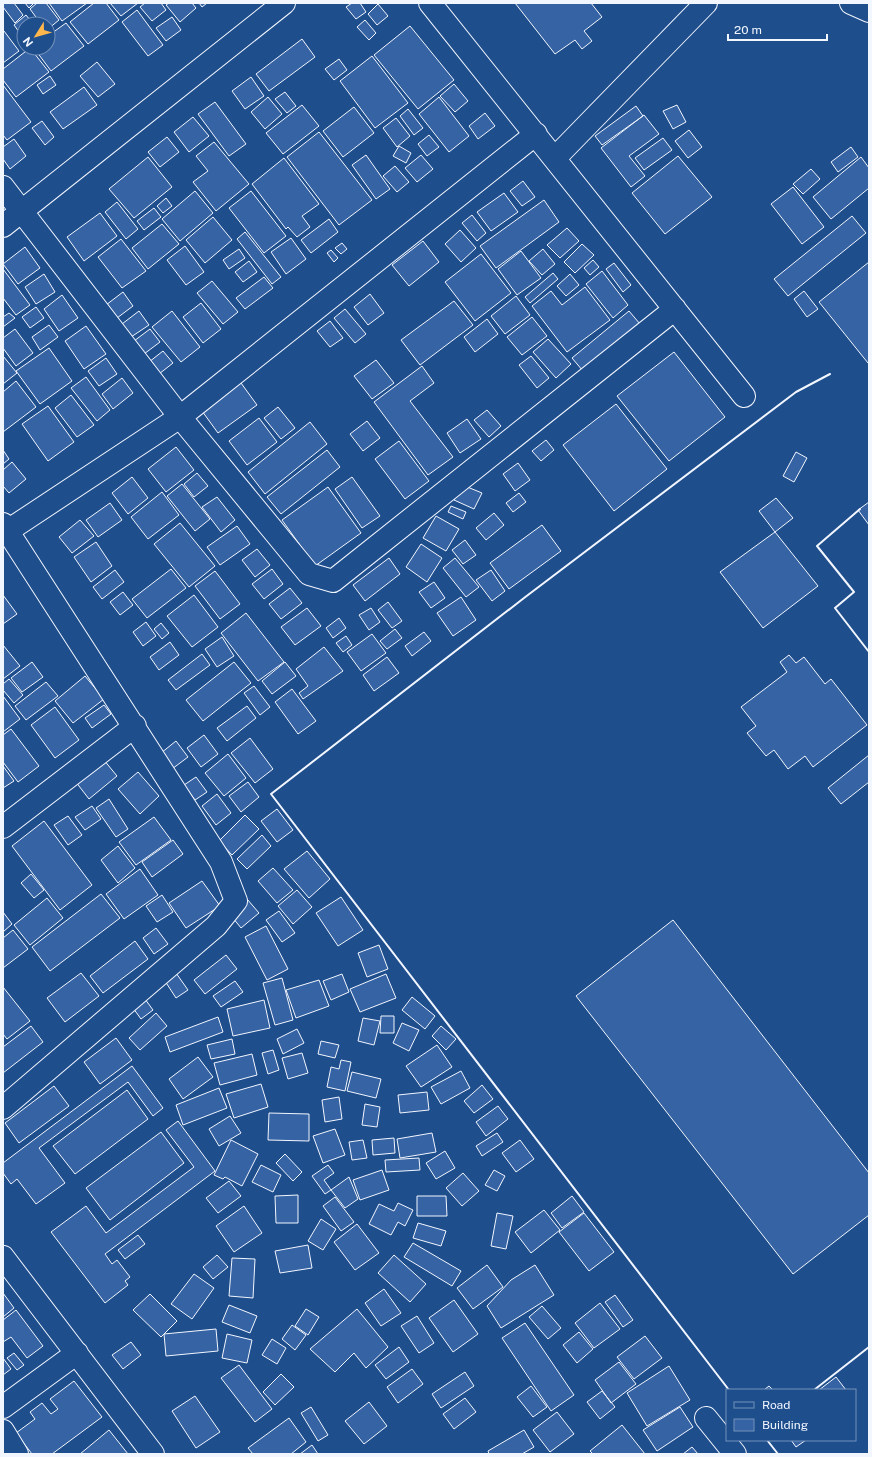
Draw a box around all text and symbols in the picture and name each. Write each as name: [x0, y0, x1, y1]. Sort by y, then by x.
north arrow: [16, 16, 56, 56]
scale bar: [728, 16, 827, 42]
text: 20 m: [734, 23, 762, 37]
text: N: [21, 35, 35, 49]
legend: [726, 1389, 856, 1441]
text: Road: [762, 1398, 790, 1412]
text: Building: [762, 1418, 808, 1432]

